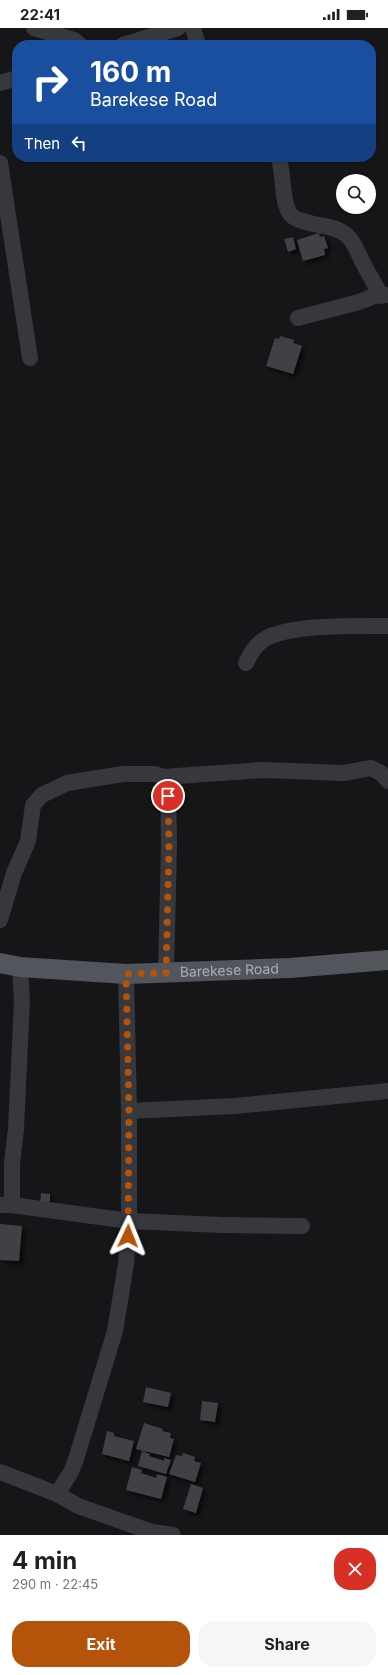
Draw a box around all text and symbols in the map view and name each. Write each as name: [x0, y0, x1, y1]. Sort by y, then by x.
text: 22:41: [20, 5, 60, 24]
text: 160 m: [90, 55, 171, 89]
icon: right: [24, 56, 76, 108]
text: Barekese Road: [90, 89, 217, 110]
icon: left: [68, 132, 90, 154]
text: Then: [24, 134, 60, 153]
map controls: [336, 174, 376, 214]
button: search: [336, 174, 376, 214]
pin: [151, 779, 185, 813]
icon: arrive: [157, 785, 179, 807]
street label: Barekese Road: [179, 959, 279, 980]
position arrow: [107, 1215, 149, 1257]
text: 4 min: [12, 1546, 77, 1575]
button: close: [334, 1548, 376, 1590]
text: 290 m · 22:45: [12, 1576, 98, 1592]
button: Exit: [12, 1621, 190, 1667]
button: Share: [198, 1621, 376, 1667]

